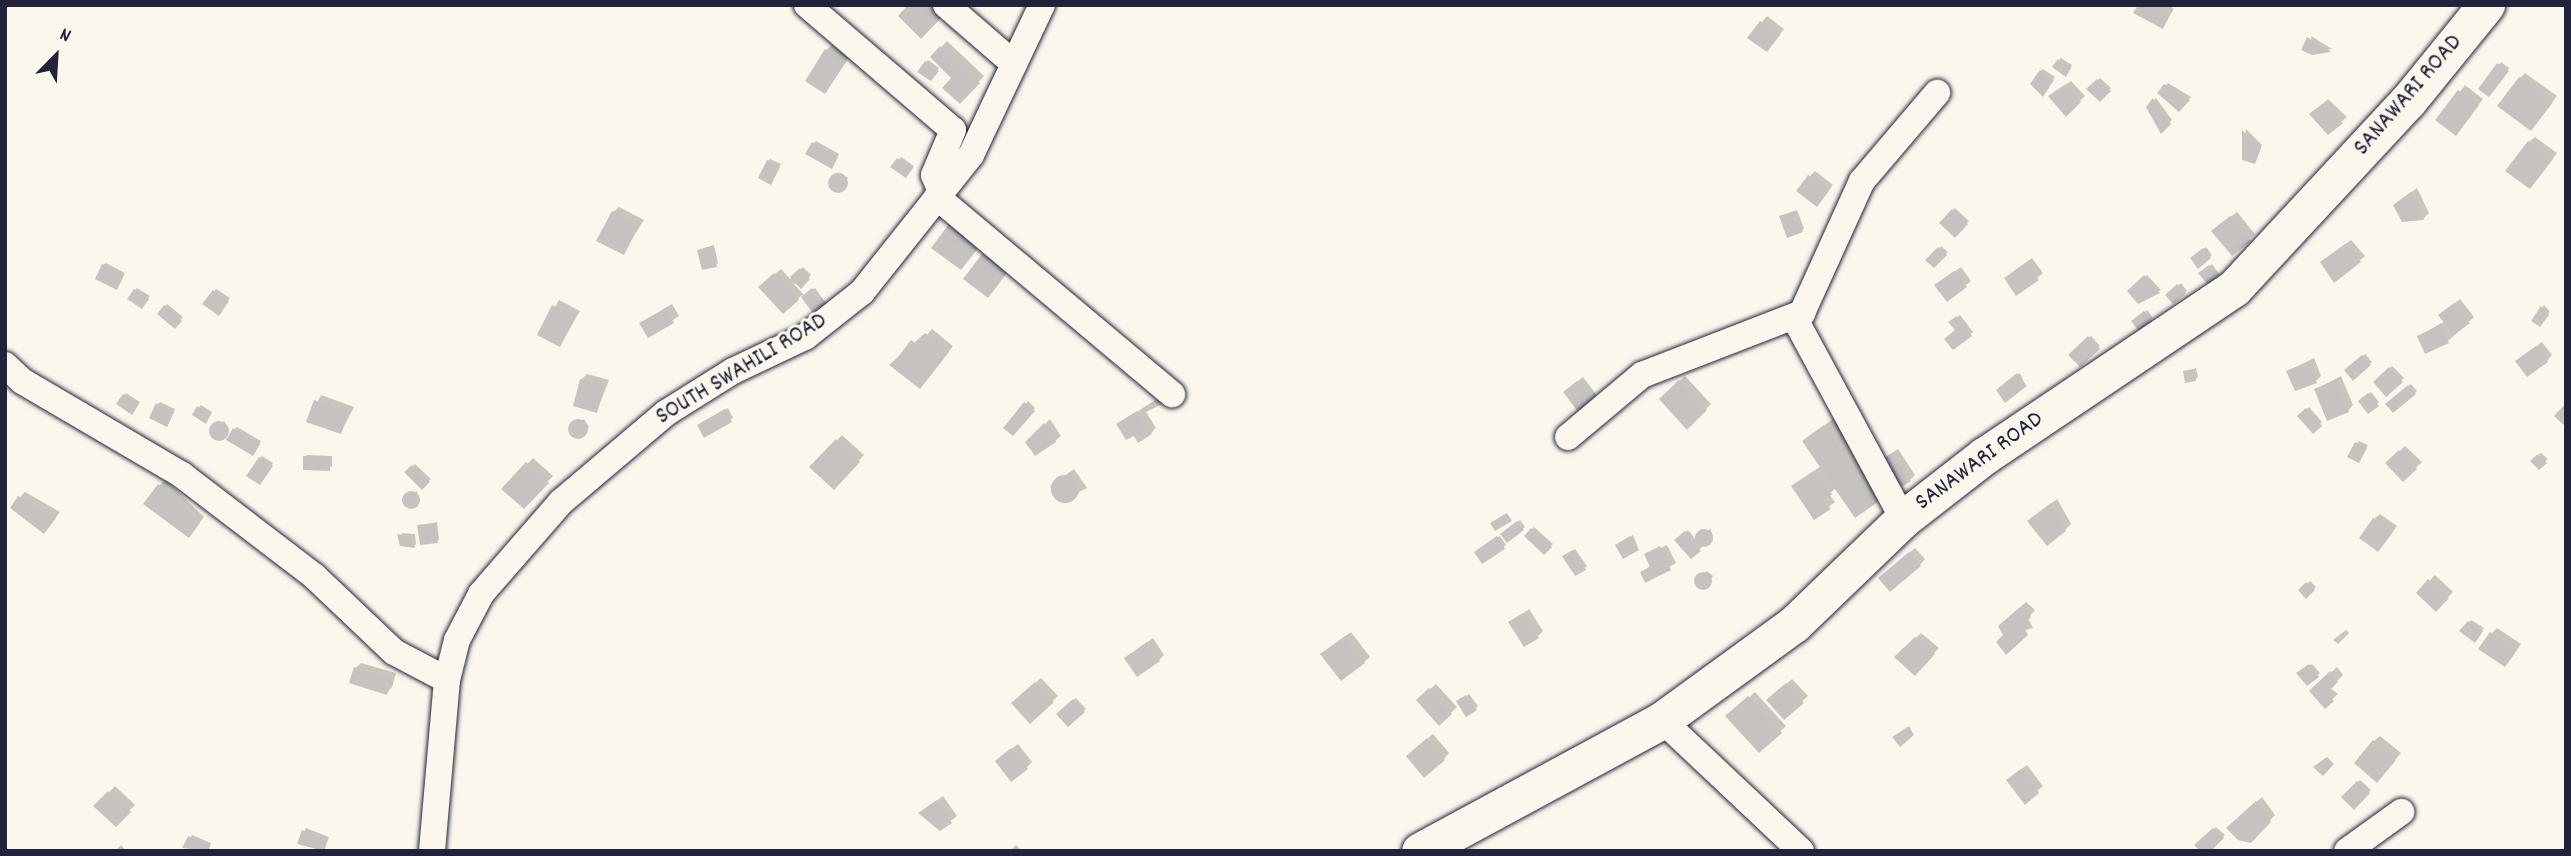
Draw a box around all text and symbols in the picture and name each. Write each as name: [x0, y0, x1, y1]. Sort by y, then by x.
north arrow: [21, 21, 91, 91]
text: N: [55, 22, 75, 51]
street label: SANAWARI ROAD: [2349, 30, 2469, 162]
street label: SOUTH SWAHILI ROAD: [651, 308, 833, 432]
street label: SANAWARI ROAD: [1910, 406, 2050, 518]

